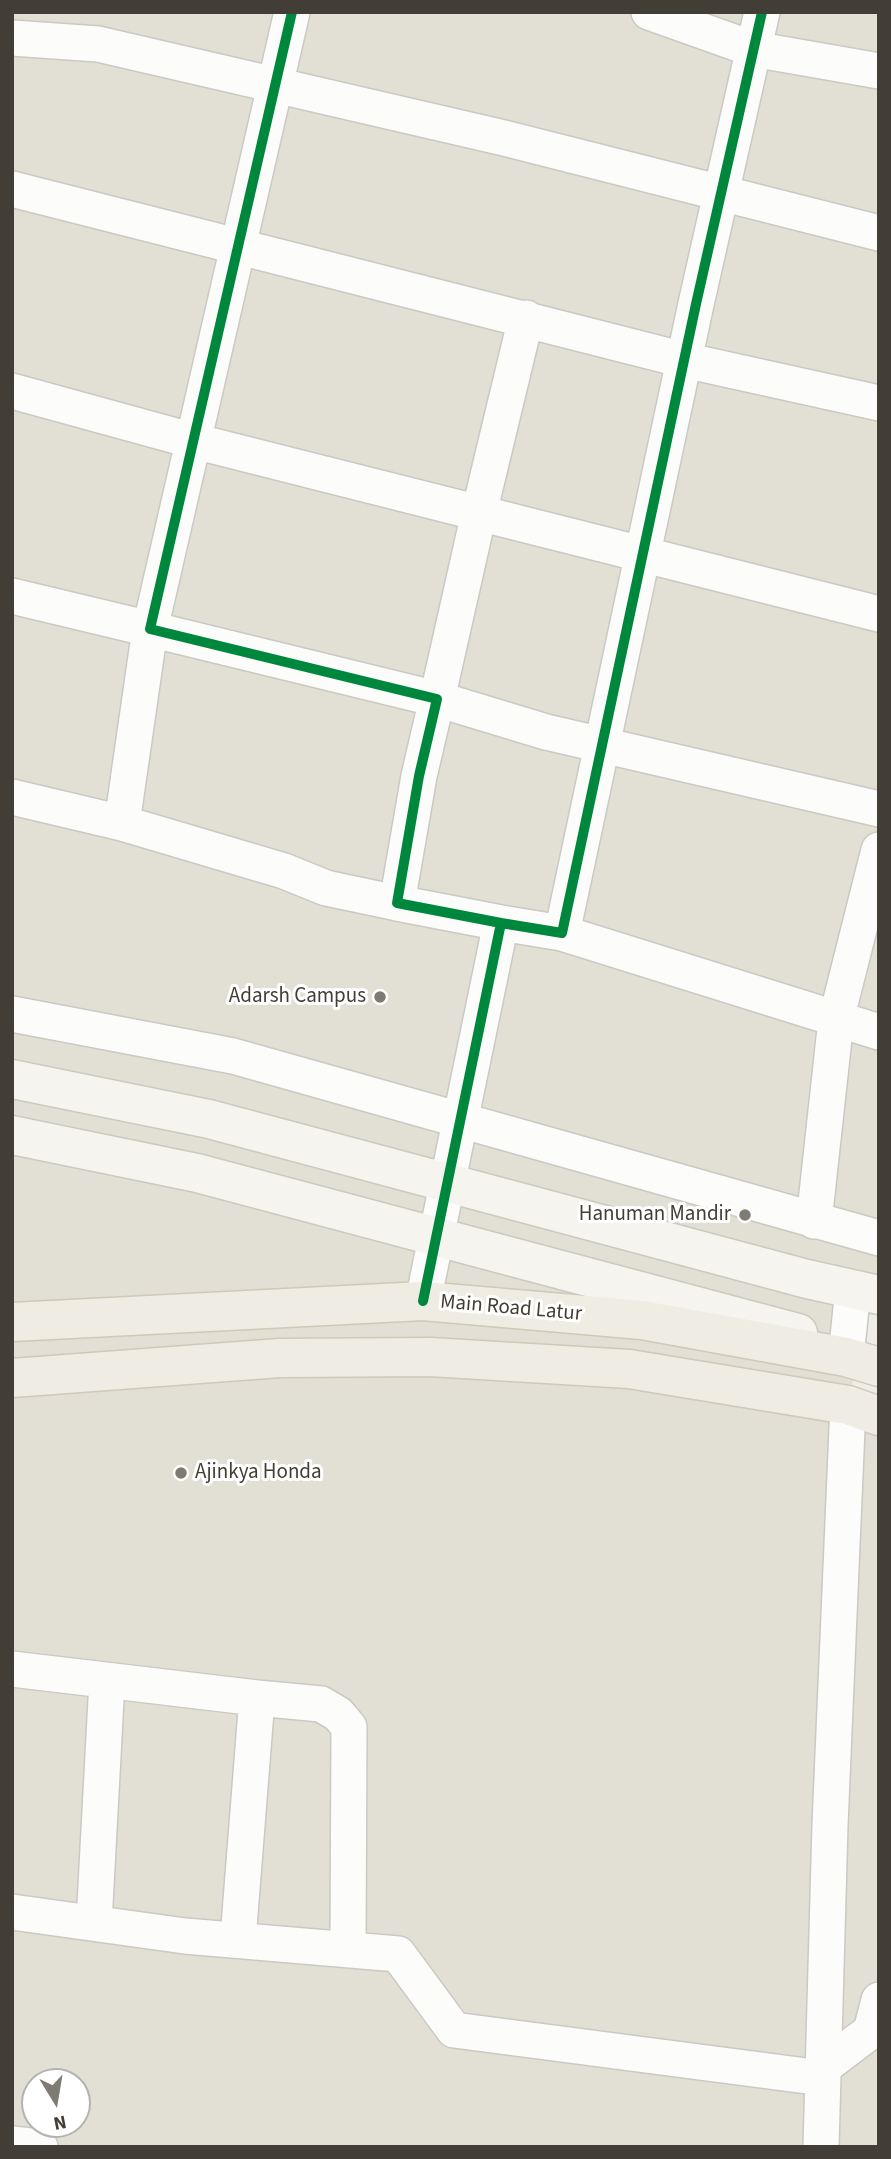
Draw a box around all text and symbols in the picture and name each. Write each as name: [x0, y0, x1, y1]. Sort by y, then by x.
place label: Adarsh Campus: [229, 984, 366, 1010]
marker: Adarsh Campus: [372, 989, 388, 1005]
place label: Hanuman Mandir: [579, 1202, 731, 1228]
marker: Hanuman Mandir: [737, 1207, 753, 1223]
street label: Main Road Latur: [439, 1290, 583, 1328]
place label: Ajinkya Honda: [195, 1460, 322, 1486]
marker: Ajinkya Honda: [173, 1465, 189, 1481]
north arrow: [21, 2068, 91, 2138]
text: N: [51, 2108, 69, 2137]

